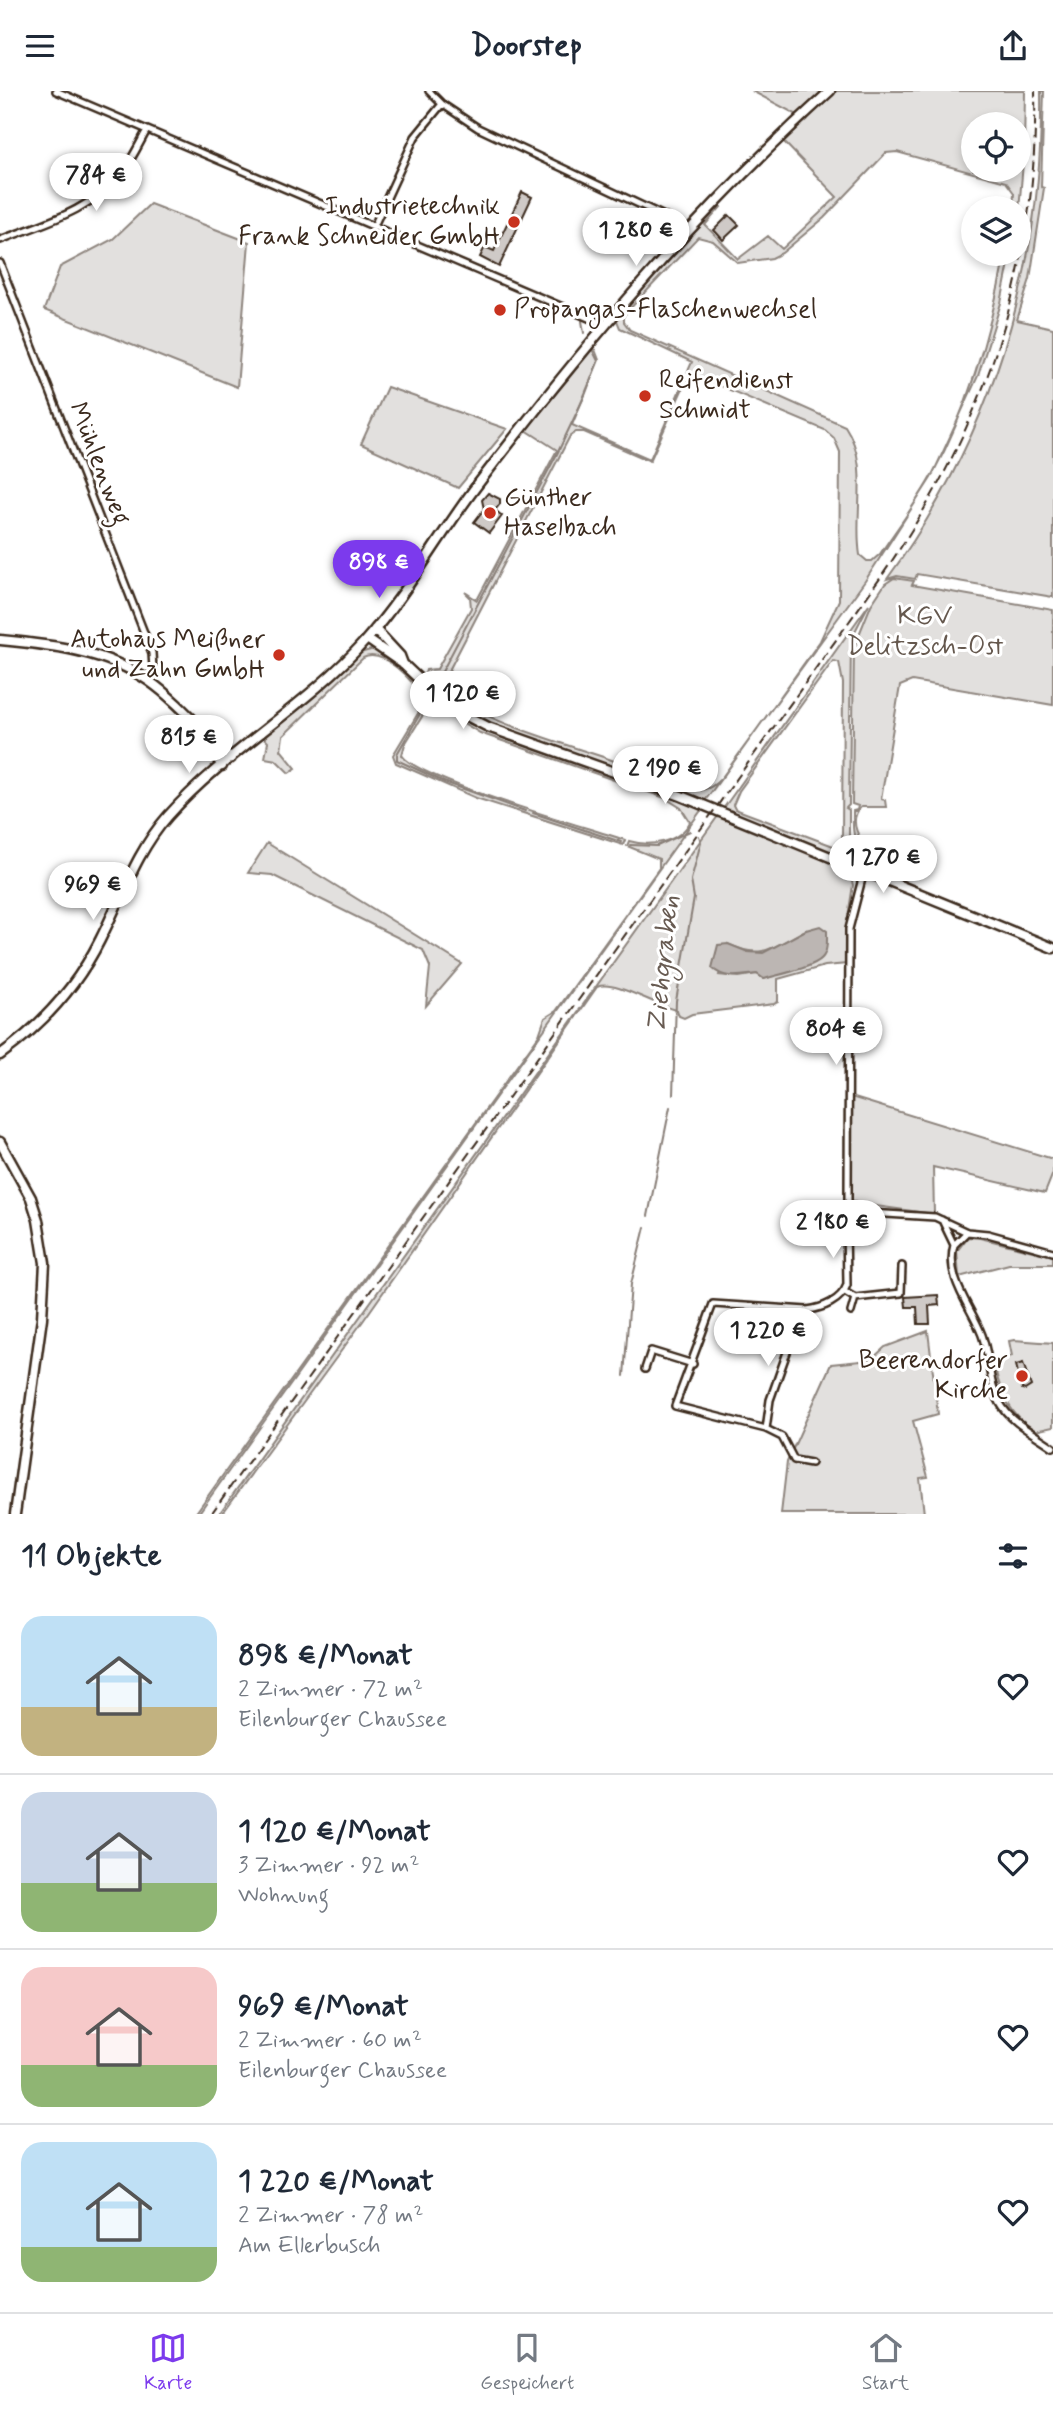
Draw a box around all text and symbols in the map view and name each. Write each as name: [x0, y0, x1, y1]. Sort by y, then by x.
text: Doorstep: [471, 25, 582, 67]
icon: menu: [21, 27, 59, 65]
icon: share: [994, 27, 1032, 65]
map controls: [961, 112, 1031, 266]
button: locate: [961, 112, 1031, 182]
pin: 784 €: [47, 153, 145, 213]
text: 784 €: [65, 161, 127, 191]
place label: Industrietechnik Frank Schneider GmbH: [238, 190, 500, 254]
button: layers: [961, 196, 1031, 266]
pin: 1 280 €: [571, 209, 701, 268]
marker: Industrietechnik Frank Schneider GmbH: [506, 214, 522, 230]
text: 1 280 €: [598, 216, 674, 246]
place label: Propangas-Flaschenwechsel: [514, 293, 817, 329]
marker: Propangas-Flaschenwechsel: [492, 302, 508, 318]
place label: Reifendienst Schmidt: [659, 364, 793, 428]
marker: Reifendienst Schmidt: [637, 388, 653, 404]
street label: Mühlenweg: [57, 398, 138, 532]
place label: Günther Haselbach: [504, 481, 617, 545]
marker: Günther Haselbach: [482, 505, 498, 521]
pin: 898 €: [330, 540, 428, 600]
text: 898 €: [349, 548, 409, 578]
park label: KGV Delitzsch-Ost: [847, 600, 1003, 664]
place label: Autohaus Meißner und Zahn GmbH: [70, 623, 265, 687]
marker: Autohaus Meißner und Zahn GmbH: [271, 647, 287, 663]
pin: 1 120 €: [398, 671, 528, 731]
text: 1 120 €: [426, 679, 500, 709]
pin: 815 €: [140, 715, 238, 775]
text: 815 €: [161, 723, 217, 753]
pin: 2 190 €: [600, 747, 730, 806]
text: 2 190 €: [628, 754, 702, 784]
pin: 1 270 €: [818, 835, 948, 895]
text: 1 270 €: [845, 843, 921, 873]
pin: 969 €: [44, 863, 142, 922]
text: 969 €: [64, 870, 122, 900]
water label: Ziehgraben: [638, 893, 692, 1035]
pin: 804 €: [787, 1007, 885, 1067]
text: 804 €: [806, 1015, 867, 1045]
pin: 2 180 €: [768, 1201, 898, 1260]
text: 2 180 €: [796, 1208, 870, 1238]
pin: 1 220 €: [703, 1309, 833, 1368]
text: 1 220 €: [730, 1316, 806, 1346]
place label: Beerendorfer Kirche: [859, 1344, 1008, 1408]
marker: Beerendorfer Kirche: [1014, 1368, 1030, 1384]
text: 11 Objekte: [21, 1537, 162, 1576]
icon: filters: [994, 1537, 1032, 1575]
text: 898 €/Monat: [238, 1636, 413, 1675]
icon: home: [77, 1644, 161, 1728]
icon: heart: [994, 1667, 1032, 1705]
text: 2 Zimmer · 72 m²: [238, 1675, 423, 1705]
text: Eilenburger Chaussee: [238, 1705, 447, 1735]
text: 1 120 €/Monat: [238, 1812, 431, 1851]
icon: home: [77, 1820, 161, 1904]
icon: heart: [994, 1843, 1032, 1881]
text: 3 Zimmer · 92 m²: [238, 1851, 419, 1881]
text: Wohnung: [238, 1881, 329, 1911]
text: 969 €/Monat: [238, 1987, 409, 2026]
icon: home: [77, 1995, 161, 2079]
icon: heart: [994, 2018, 1032, 2056]
text: 2 Zimmer · 60 m²: [238, 2026, 422, 2056]
text: Eilenburger Chaussee: [238, 2056, 447, 2086]
text: 1 220 €/Monat: [238, 2162, 434, 2201]
icon: home: [77, 2170, 161, 2254]
icon: heart: [994, 2193, 1032, 2231]
text: 2 Zimmer · 78 m²: [238, 2201, 423, 2231]
text: Am Ellerbusch: [238, 2231, 381, 2261]
tab: Karte: [144, 2329, 192, 2396]
tab: Gespeichert: [480, 2329, 574, 2396]
tab: Start: [862, 2329, 909, 2396]

